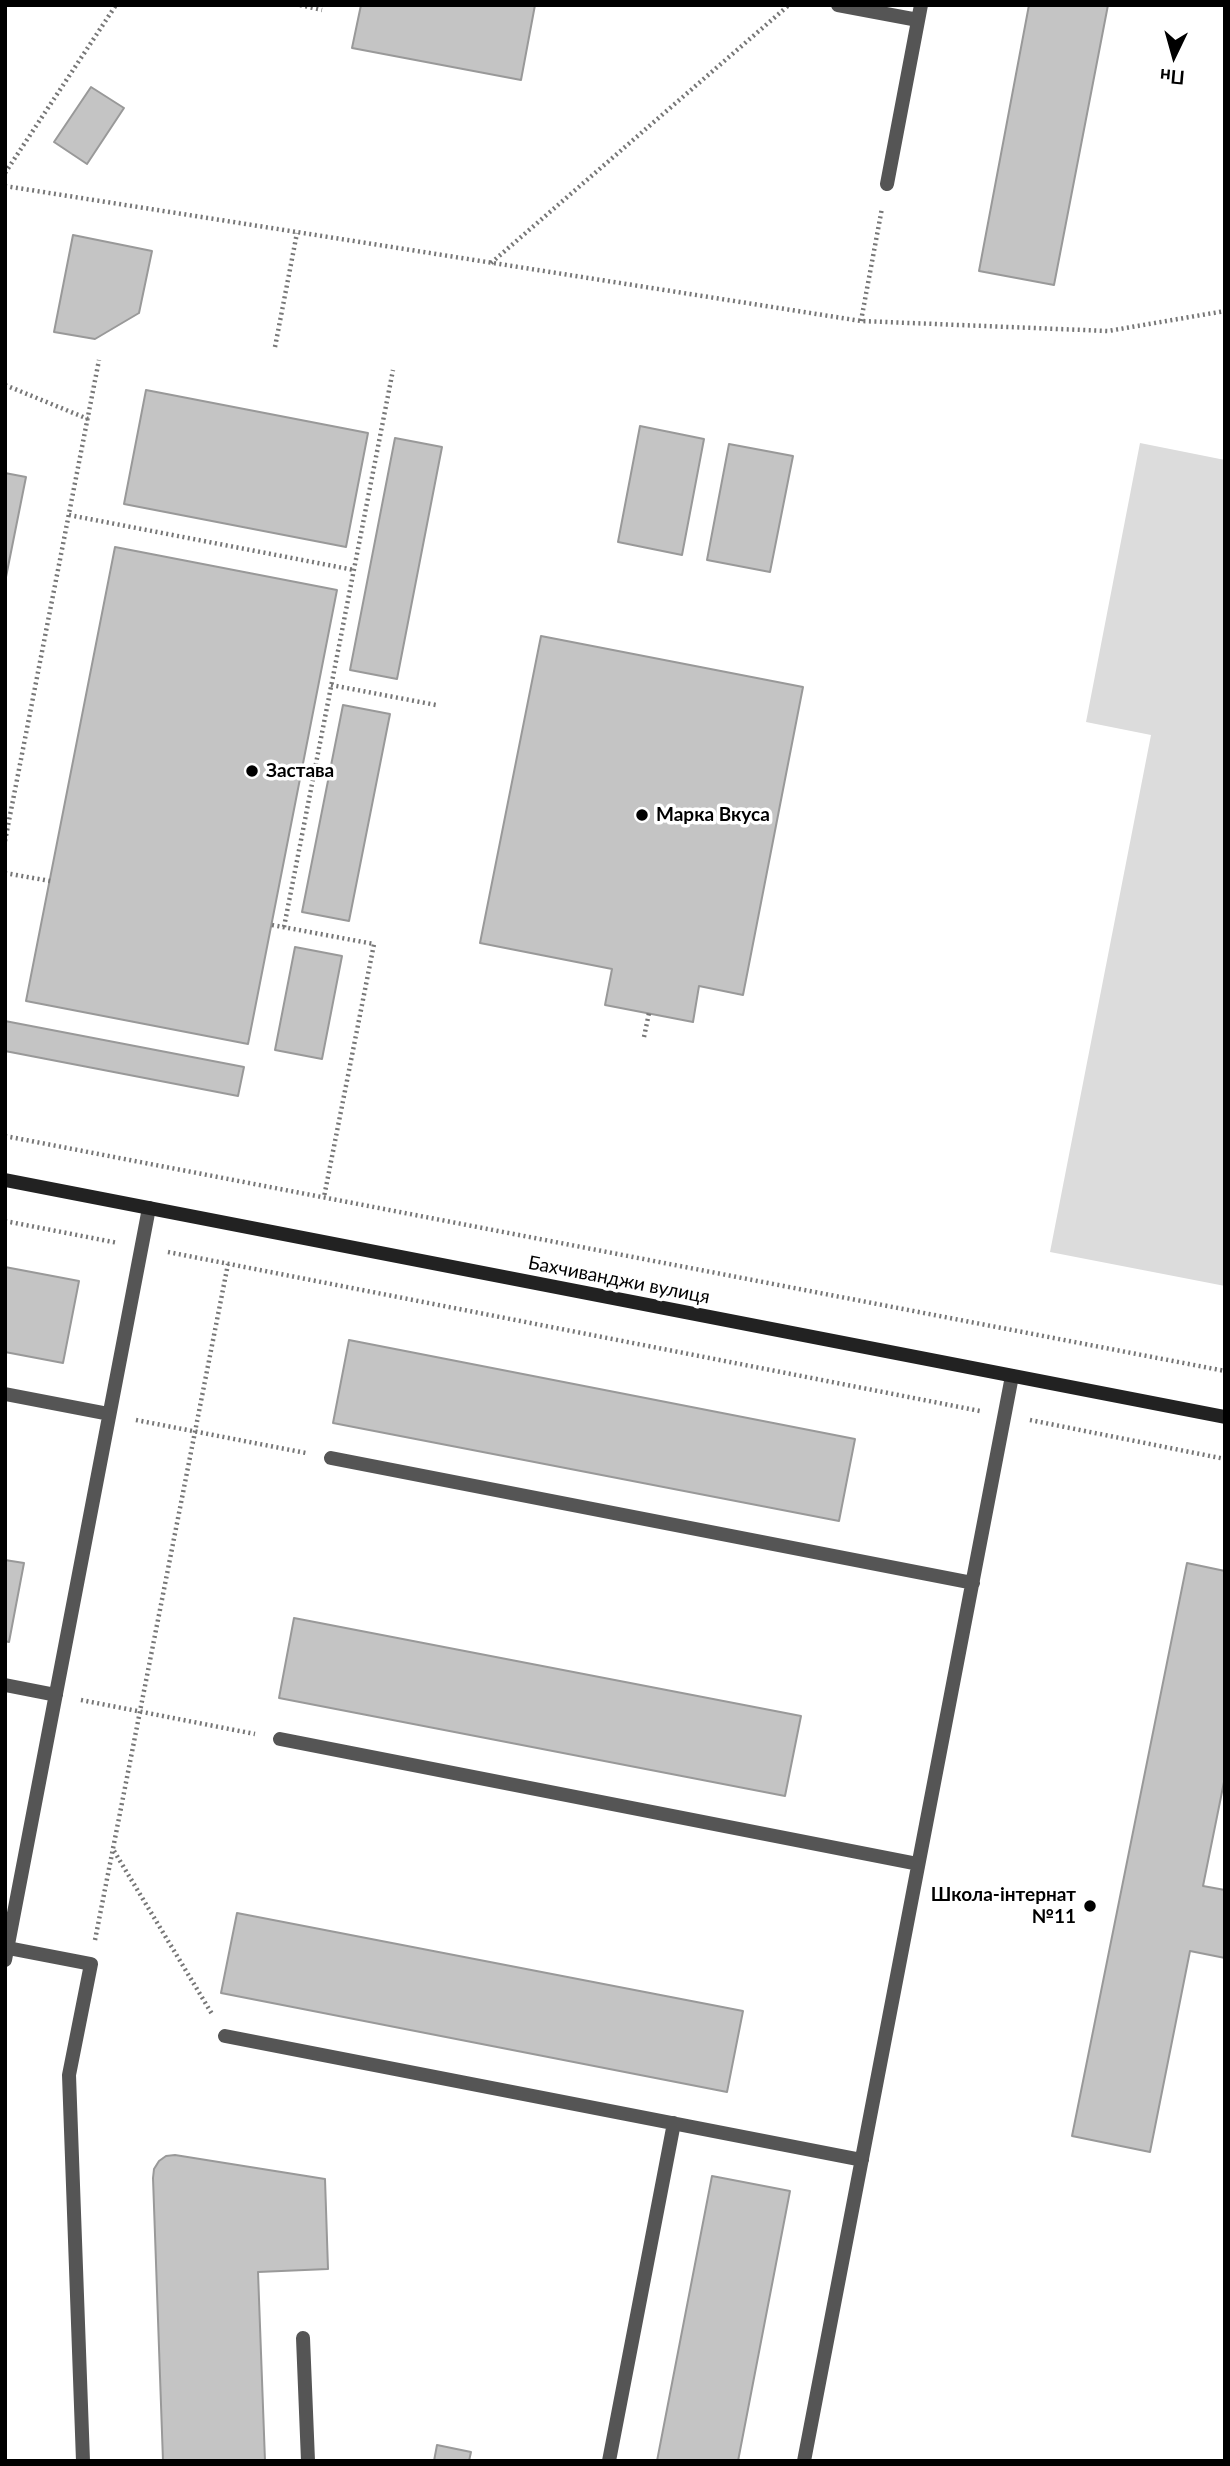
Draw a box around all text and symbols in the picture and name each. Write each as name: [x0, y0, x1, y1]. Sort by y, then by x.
north arrow: [1139, 21, 1209, 91]
text: Пн: [1159, 65, 1186, 90]
place label: Застава: [266, 760, 334, 782]
marker: Застава: [244, 763, 260, 779]
place label: Марка Вкуса: [656, 804, 770, 826]
marker: Марка Вкуса: [634, 807, 650, 823]
street label: Бахчиванджи вулиця: [526, 1251, 712, 1309]
place label: Школа-інтернат №11: [931, 1884, 1076, 1928]
marker: Школа-інтернат №11: [1082, 1898, 1098, 1914]

